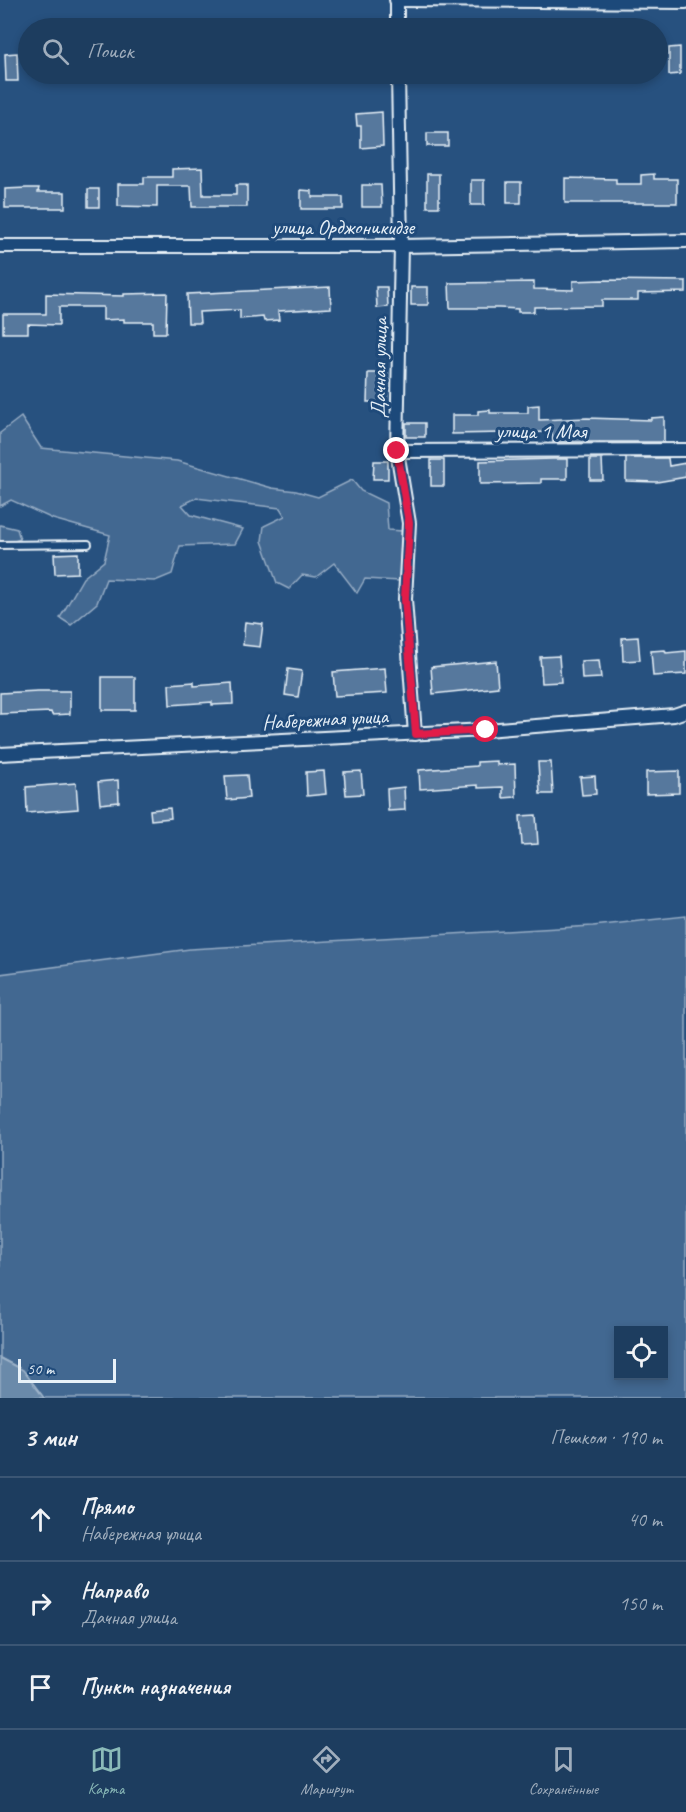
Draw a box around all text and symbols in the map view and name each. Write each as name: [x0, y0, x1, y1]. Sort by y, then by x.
search box: [18, 18, 668, 84]
icon: search: [39, 35, 72, 68]
text: Поиск: [87, 37, 133, 65]
street label: улица Орджоникидзе: [270, 214, 416, 240]
street label: Дачная улица: [365, 315, 393, 418]
street label: улица 1 Мая: [494, 418, 588, 444]
route end: [383, 437, 409, 463]
street label: Набережная улица: [261, 703, 390, 735]
route start: [472, 716, 498, 742]
map controls: [614, 1326, 668, 1380]
button: locate: [614, 1326, 668, 1380]
scale bar: [18, 1356, 116, 1384]
text: 50 m: [27, 1359, 54, 1379]
text: 3 мин: [24, 1421, 77, 1454]
text: Пешком · 190 m: [550, 1425, 662, 1450]
text: Прямо: [81, 1493, 133, 1521]
icon: ahead: [24, 1503, 57, 1536]
text: 40 m: [628, 1507, 662, 1532]
text: Набережная улица: [81, 1521, 201, 1546]
text: Направо: [81, 1577, 148, 1605]
icon: right: [24, 1587, 57, 1620]
text: 150 m: [619, 1591, 662, 1616]
text: Дачная улица: [81, 1605, 177, 1630]
icon: arrive: [24, 1671, 57, 1704]
text: Пункт назначения: [81, 1673, 230, 1701]
tab: Карта: [88, 1743, 124, 1799]
tab: Маршрут: [300, 1743, 353, 1799]
tab: Сохранённые: [529, 1743, 598, 1799]

